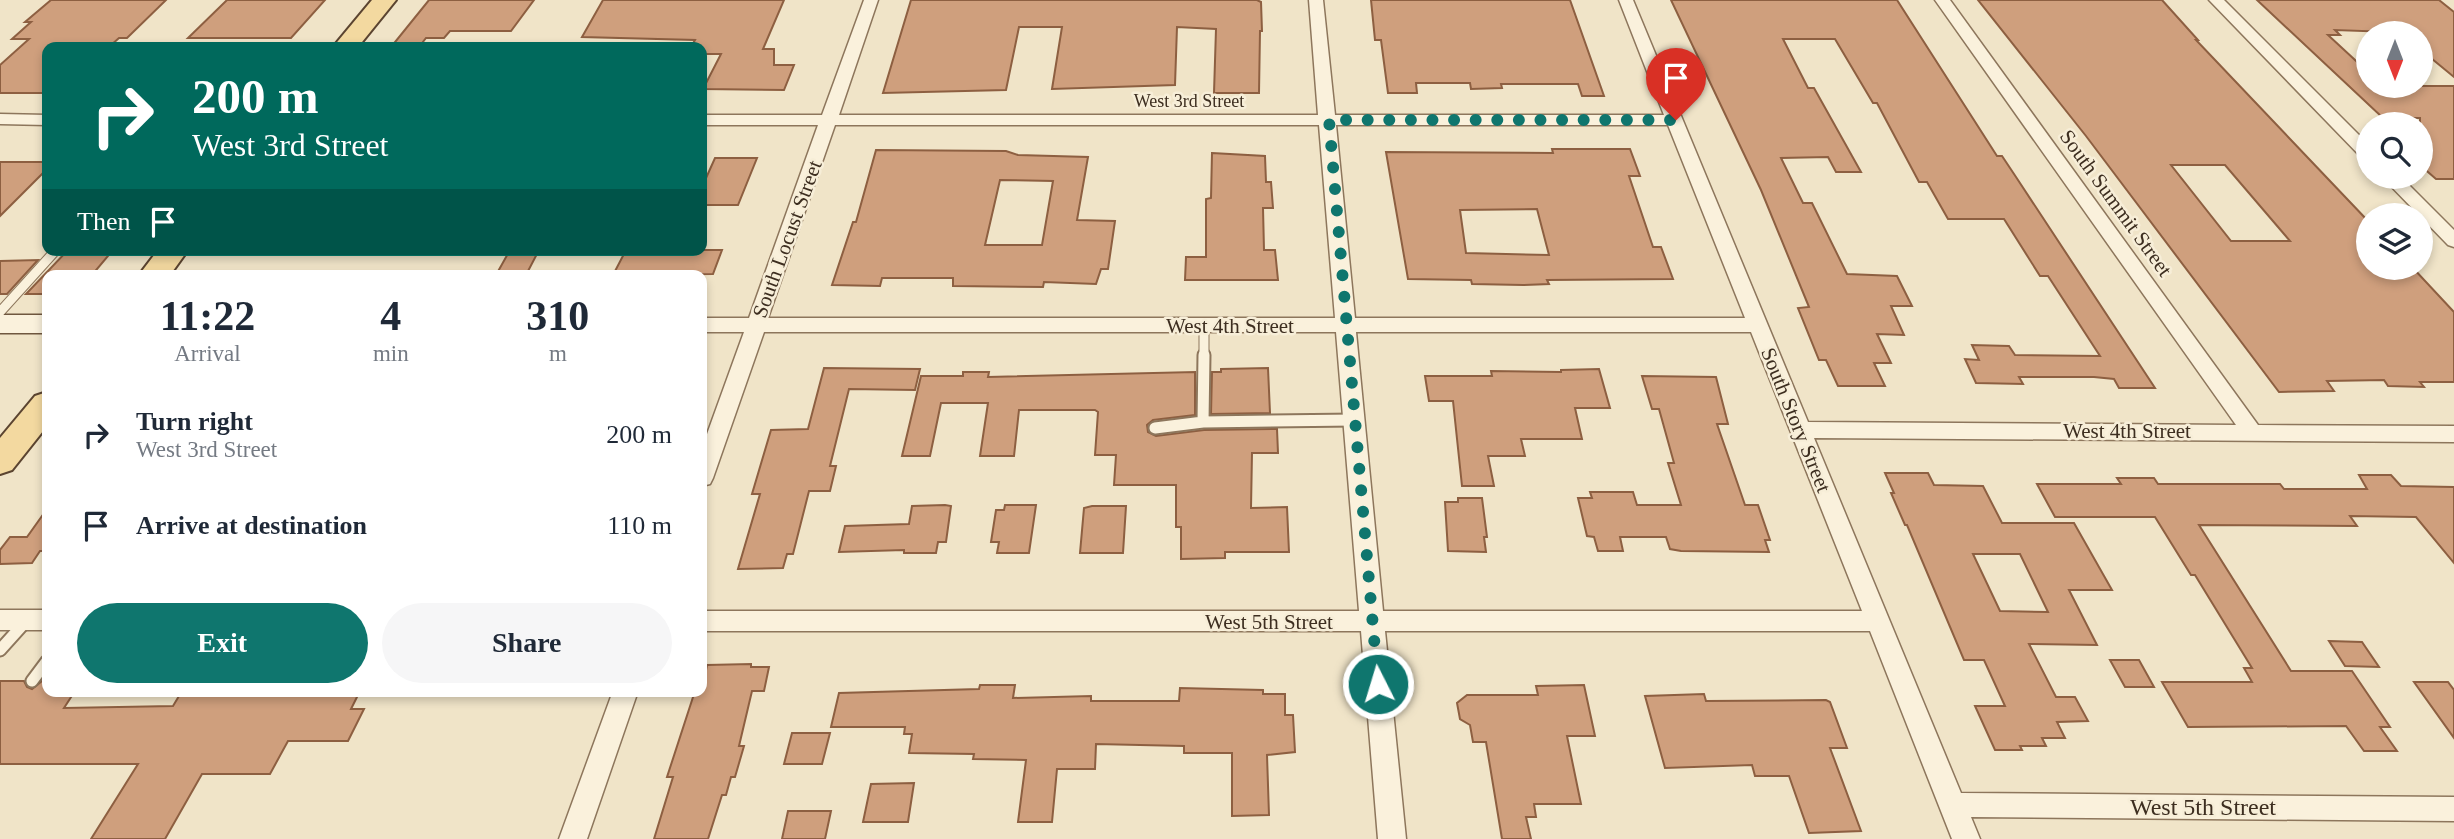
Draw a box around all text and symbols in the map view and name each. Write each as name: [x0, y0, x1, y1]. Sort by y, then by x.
north arrow: [2356, 21, 2432, 98]
map controls: [2356, 21, 2433, 280]
pin: [1646, 48, 1706, 120]
icon: arrive: [1657, 59, 1695, 97]
text: 200 m: [192, 69, 319, 124]
icon: right: [77, 70, 168, 161]
street label: West 3rd Street: [1134, 91, 1244, 111]
button: search: [2356, 112, 2433, 189]
street label: South Summit Street: [2055, 125, 2177, 281]
text: West 3rd Street: [192, 127, 388, 163]
street label: South Locust Street: [747, 157, 827, 321]
icon: arrive: [144, 203, 182, 241]
button: layers: [2356, 203, 2433, 280]
text: Then: [77, 207, 130, 236]
text: 11:22: [160, 293, 255, 339]
text: 4: [380, 293, 401, 339]
text: 310: [526, 293, 589, 339]
street label: West 4th Street: [1166, 314, 1294, 338]
text: Arrival: [174, 341, 241, 366]
text: min: [373, 341, 409, 366]
text: m: [549, 341, 567, 366]
street label: South Story Street: [1756, 344, 1836, 496]
text: Turn right: [136, 407, 253, 436]
icon: right: [77, 416, 115, 454]
street label: West 4th Street: [2063, 419, 2191, 443]
text: 200 m: [606, 420, 672, 449]
text: West 3rd Street: [136, 437, 277, 462]
icon: arrive: [77, 507, 115, 545]
text: Arrive at destination: [136, 511, 367, 540]
text: 110 m: [607, 511, 672, 540]
button: Exit: [77, 603, 368, 683]
button: Share: [382, 603, 672, 683]
street label: West 5th Street: [1205, 610, 1333, 634]
position arrow: [1341, 647, 1415, 721]
street label: West 5th Street: [2130, 794, 2276, 820]

